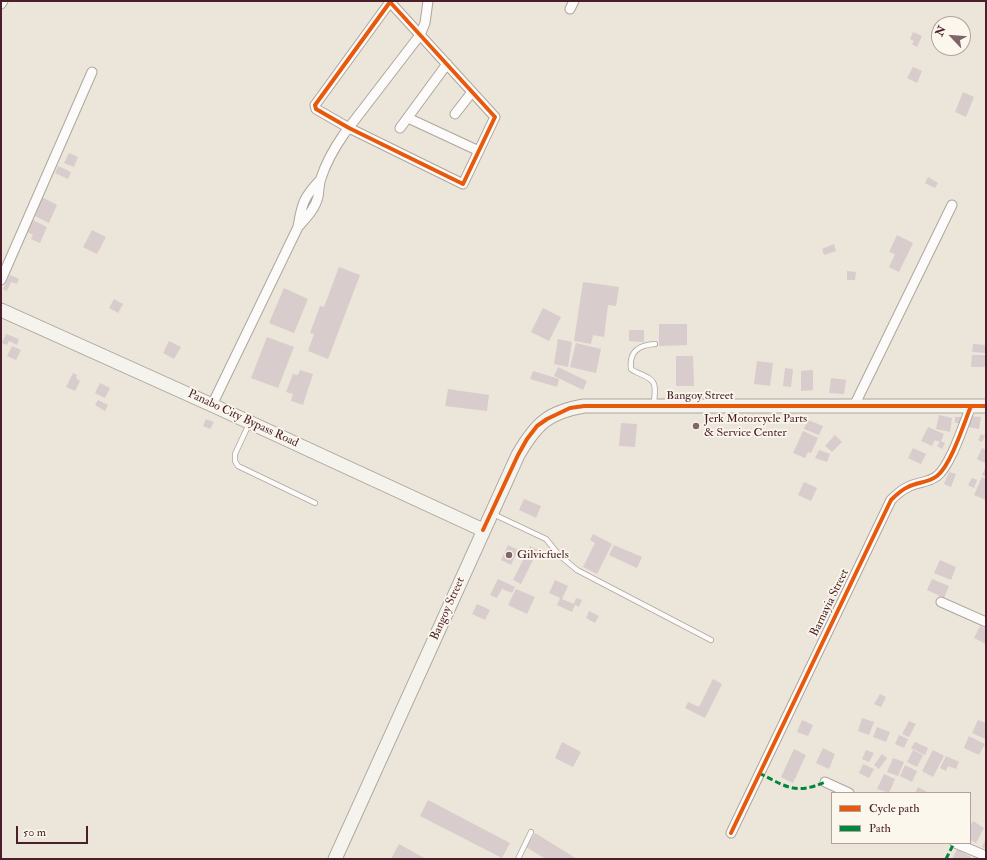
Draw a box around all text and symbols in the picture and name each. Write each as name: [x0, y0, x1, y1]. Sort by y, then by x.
north arrow: [931, 16, 971, 56]
text: N: [933, 24, 949, 38]
street label: Panabo City Bypass Road: [185, 387, 301, 451]
street label: Bangoy Street: [666, 389, 734, 403]
place label: Jerk Motorcycle Parts & Service Center: [704, 412, 807, 440]
marker: Jerk Motorcycle Parts & Service Center: [691, 421, 701, 431]
place label: Gilvicfuels: [517, 548, 569, 562]
marker: Gilvicfuels: [504, 550, 514, 560]
street label: Barnayia Street: [808, 567, 852, 639]
street label: Bangoy Street: [428, 575, 468, 643]
legend: [831, 792, 971, 844]
text: Cycle path: [869, 801, 919, 816]
scale bar: [18, 818, 90, 844]
text: Path: [869, 821, 891, 836]
text: 50 m: [23, 825, 46, 840]

